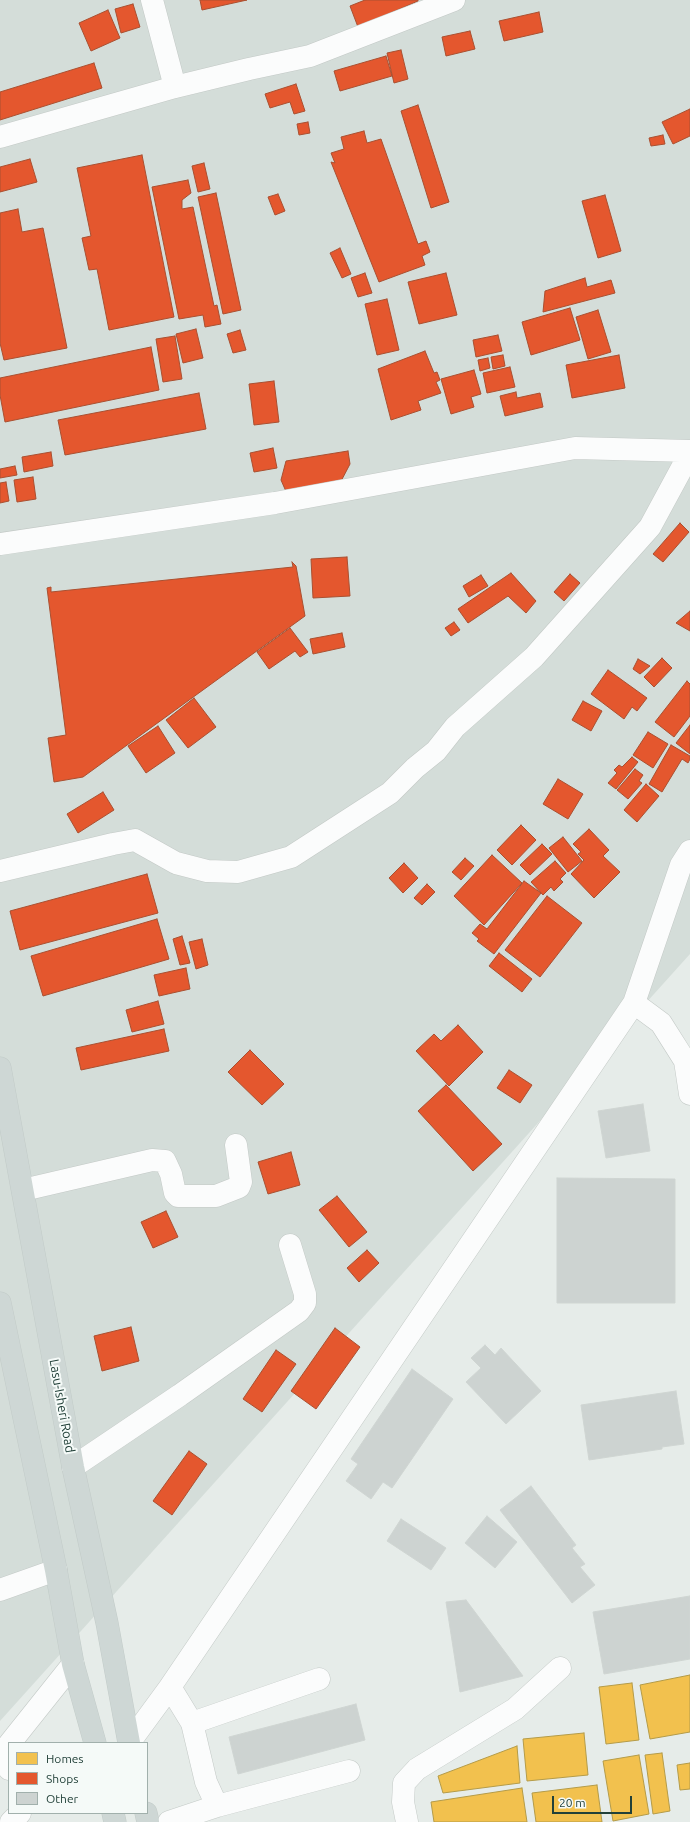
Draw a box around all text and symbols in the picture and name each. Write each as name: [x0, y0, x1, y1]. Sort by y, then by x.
street label: Lasu-Isheri Road: [46, 1358, 78, 1454]
legend: [8, 1742, 148, 1814]
text: Homes: [46, 1752, 84, 1765]
text: Shops: [46, 1772, 78, 1785]
scale bar: [554, 1788, 634, 1814]
text: Other: [46, 1792, 78, 1805]
text: 20 m: [559, 1796, 586, 1809]

